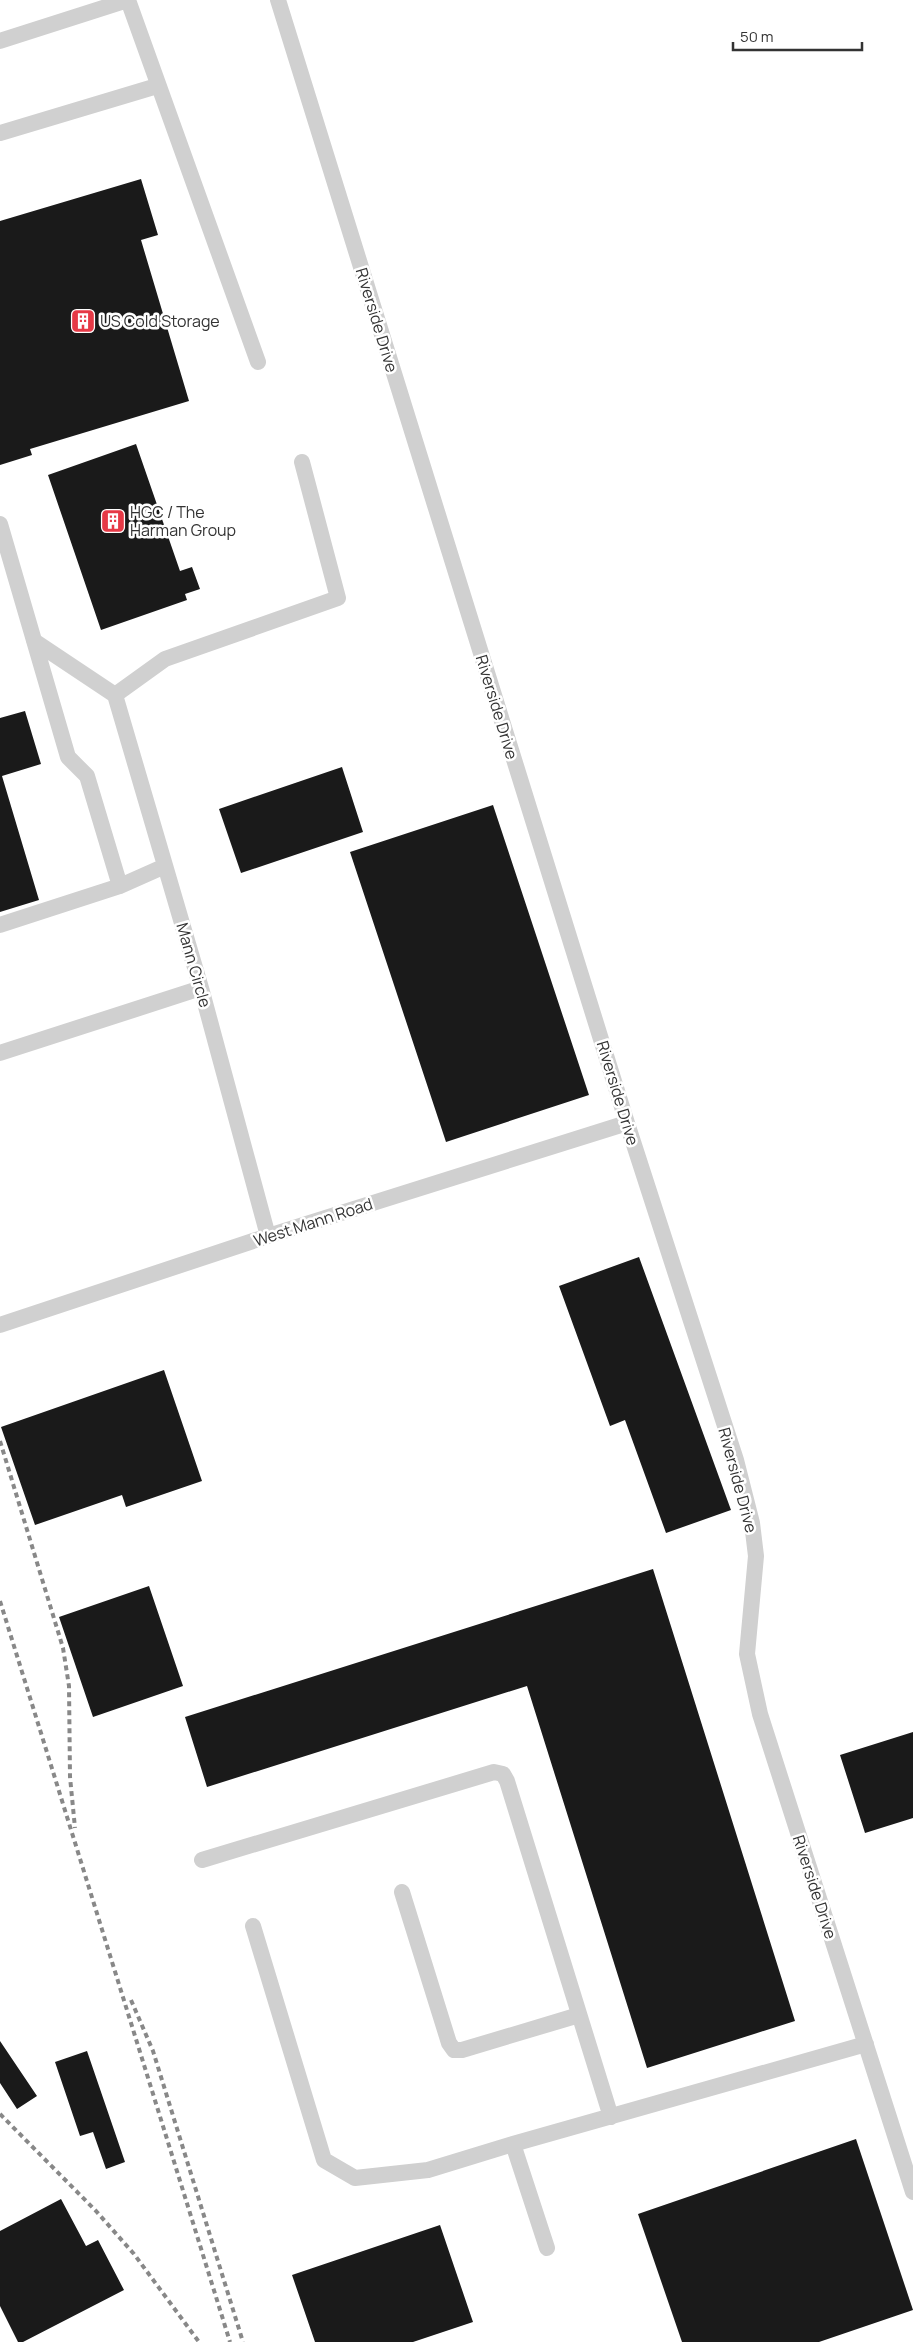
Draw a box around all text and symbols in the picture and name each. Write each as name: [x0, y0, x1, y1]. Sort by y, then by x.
scale bar: [733, 20, 862, 52]
text: 50 m: [740, 26, 774, 47]
street label: Riverside Drive: [351, 265, 403, 375]
building icon: US Cold Storage: [70, 308, 96, 334]
place label: US Cold Storage: [100, 310, 220, 332]
place label: HGC / The Harman Group: [130, 501, 236, 541]
building icon: HGC / The Harman Group: [100, 508, 126, 534]
street label: Riverside Drive: [471, 652, 523, 762]
street label: Mann Circle: [171, 920, 217, 1010]
street label: Riverside Drive: [592, 1038, 644, 1148]
street label: West Mann Road: [251, 1192, 375, 1252]
street label: Riverside Drive: [713, 1425, 763, 1535]
street label: Riverside Drive: [788, 1832, 842, 1942]

